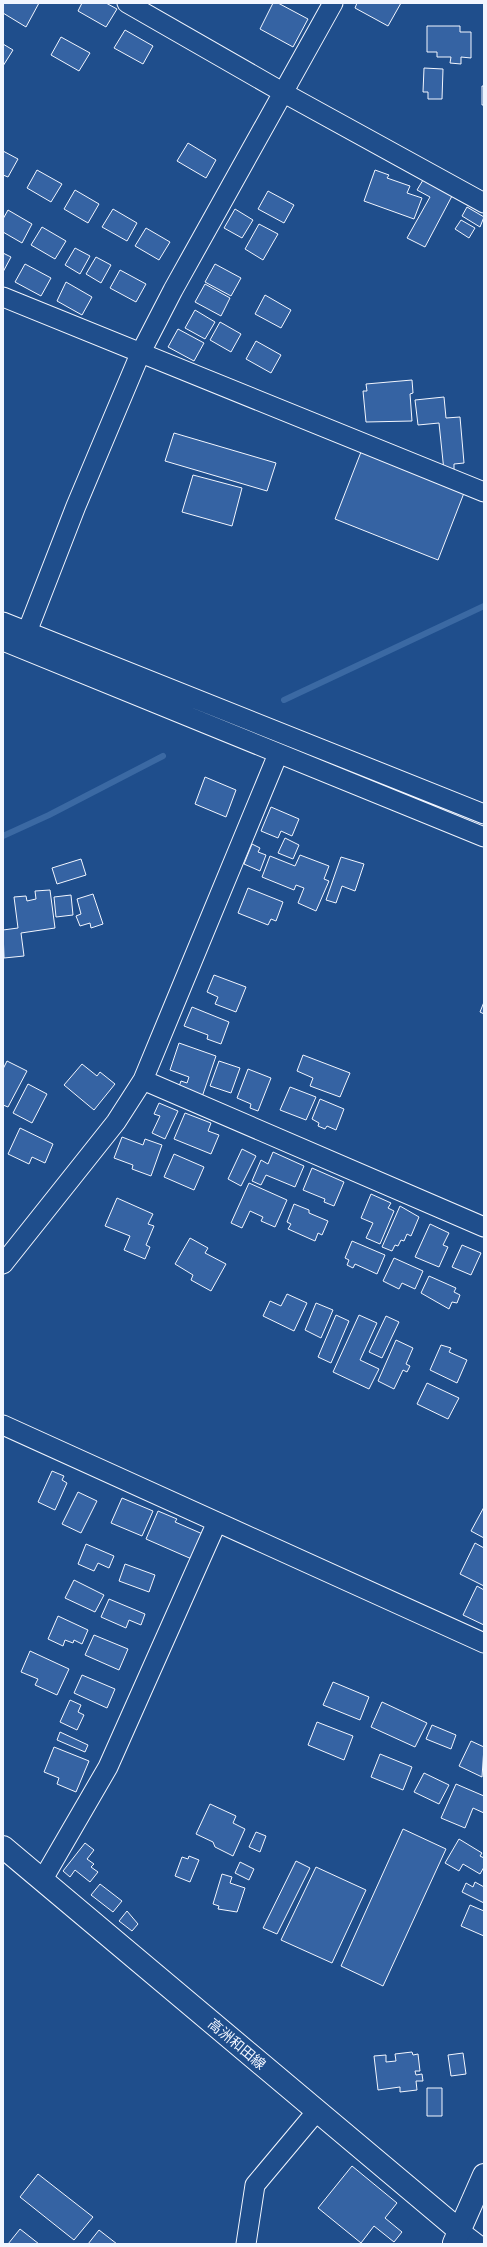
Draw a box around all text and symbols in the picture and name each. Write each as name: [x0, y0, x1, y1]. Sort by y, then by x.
street label: 高洲和田線: [205, 2015, 269, 2073]

